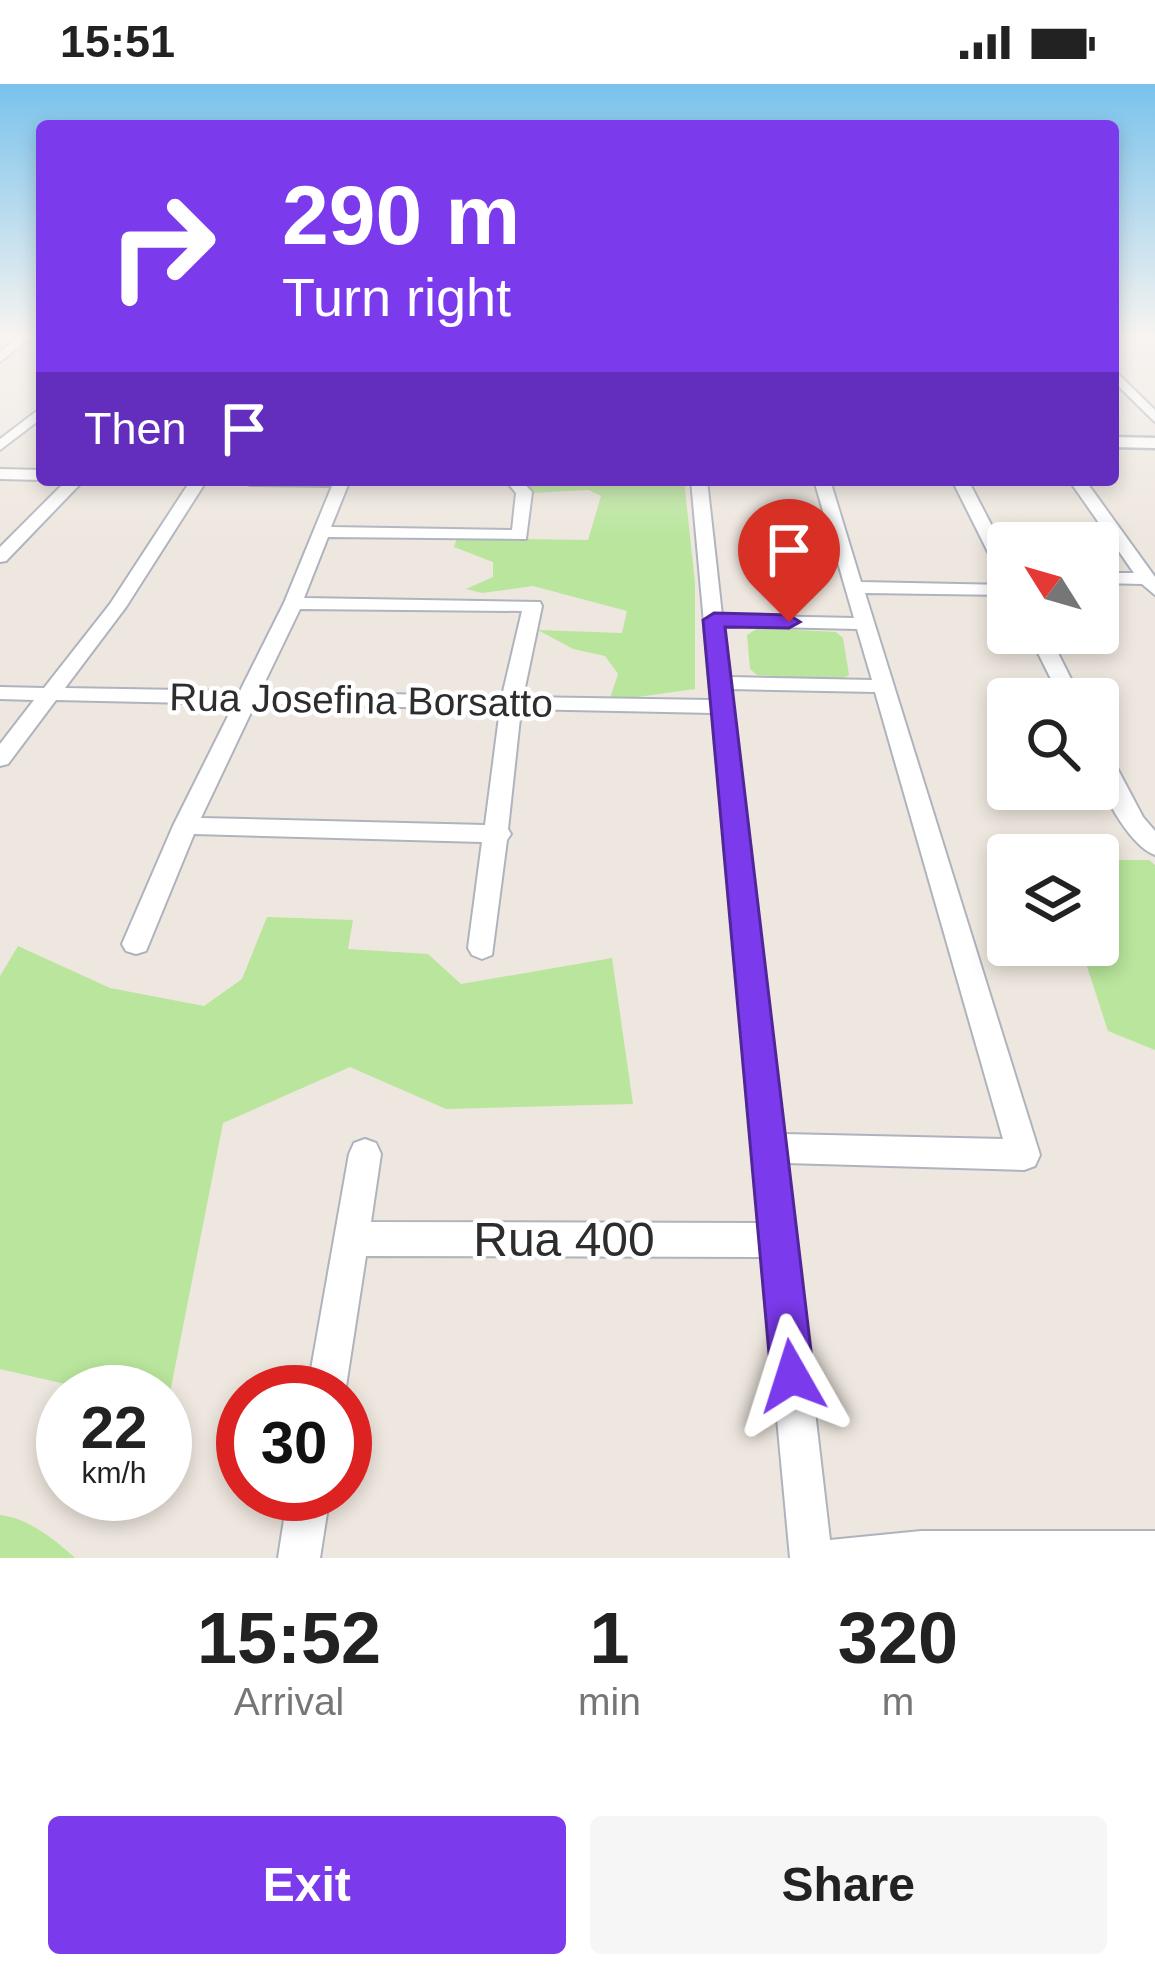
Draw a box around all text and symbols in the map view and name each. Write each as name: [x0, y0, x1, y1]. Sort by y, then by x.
text: 15:51: [60, 16, 175, 67]
icon: right: [84, 168, 240, 324]
text: 290 m: [282, 168, 520, 262]
text: Turn right: [282, 267, 511, 327]
icon: arrive: [211, 396, 277, 462]
text: Then: [84, 403, 187, 454]
pin: [738, 499, 840, 622]
icon: arrive: [756, 517, 822, 583]
north arrow: [987, 522, 1119, 654]
map controls: [987, 522, 1119, 966]
street label: Rua Josefina Borsatto: [169, 675, 553, 725]
button: search: [987, 678, 1119, 810]
button: layers: [987, 834, 1119, 966]
street label: Rua 400: [473, 1213, 655, 1266]
position arrow: [729, 1313, 855, 1439]
speed limit sign: 30: [216, 1365, 372, 1521]
text: 22: [81, 1394, 147, 1461]
text: km/h: [81, 1456, 147, 1489]
text: 15:52: [197, 1598, 381, 1678]
text: 1: [589, 1598, 630, 1678]
text: 320: [838, 1598, 958, 1678]
text: Arrival: [234, 1680, 344, 1723]
text: min: [578, 1680, 641, 1723]
text: m: [882, 1680, 914, 1723]
button: Exit: [48, 1816, 566, 1954]
button: Share: [590, 1816, 1107, 1954]

